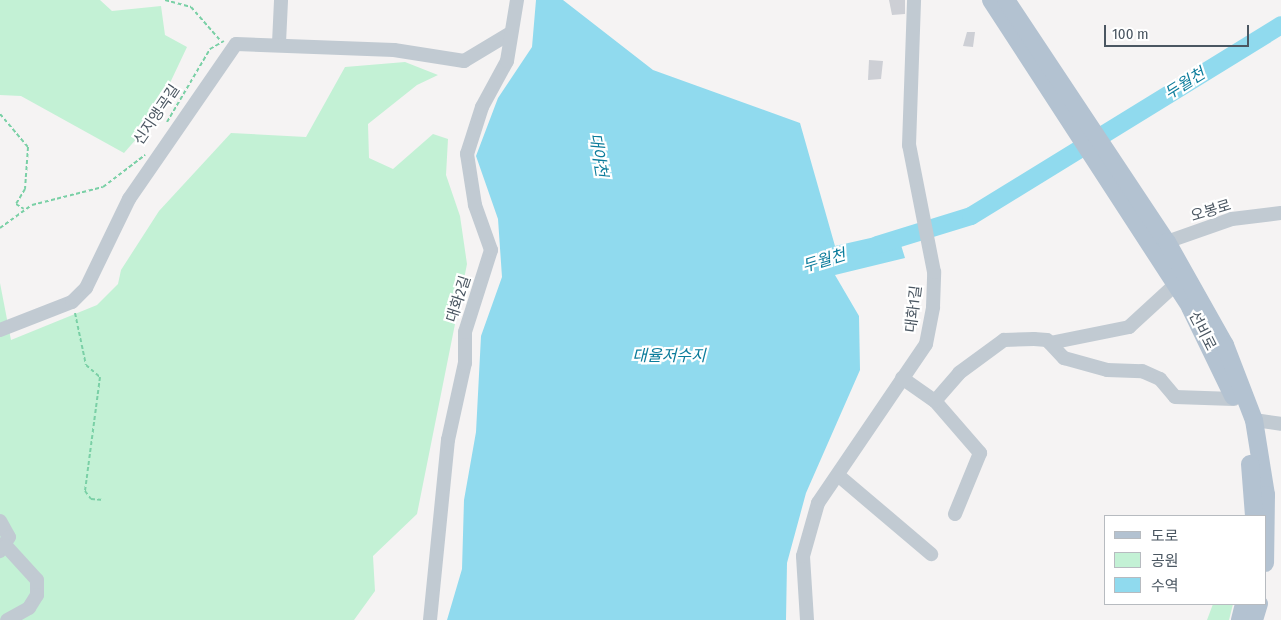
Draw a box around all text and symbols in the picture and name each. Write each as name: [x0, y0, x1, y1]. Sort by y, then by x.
scale bar: [1106, 15, 1251, 47]
text: 100 m: [1112, 25, 1149, 43]
water label: 두월천: [1161, 64, 1209, 104]
street label: 신지앵곡길: [130, 81, 184, 149]
water label: 대야천: [585, 132, 611, 178]
street label: 오봉로: [1189, 196, 1233, 226]
water label: 두월천: [800, 245, 848, 277]
street label: 대화2길: [443, 273, 475, 325]
street label: 대화1길: [902, 284, 926, 334]
street label: 선비로: [1185, 308, 1219, 354]
water label: 대율저수지: [632, 346, 706, 366]
legend: [1104, 515, 1266, 605]
text: 도로: [1151, 527, 1179, 545]
text: 공원: [1151, 552, 1179, 570]
text: 수역: [1151, 577, 1179, 595]

